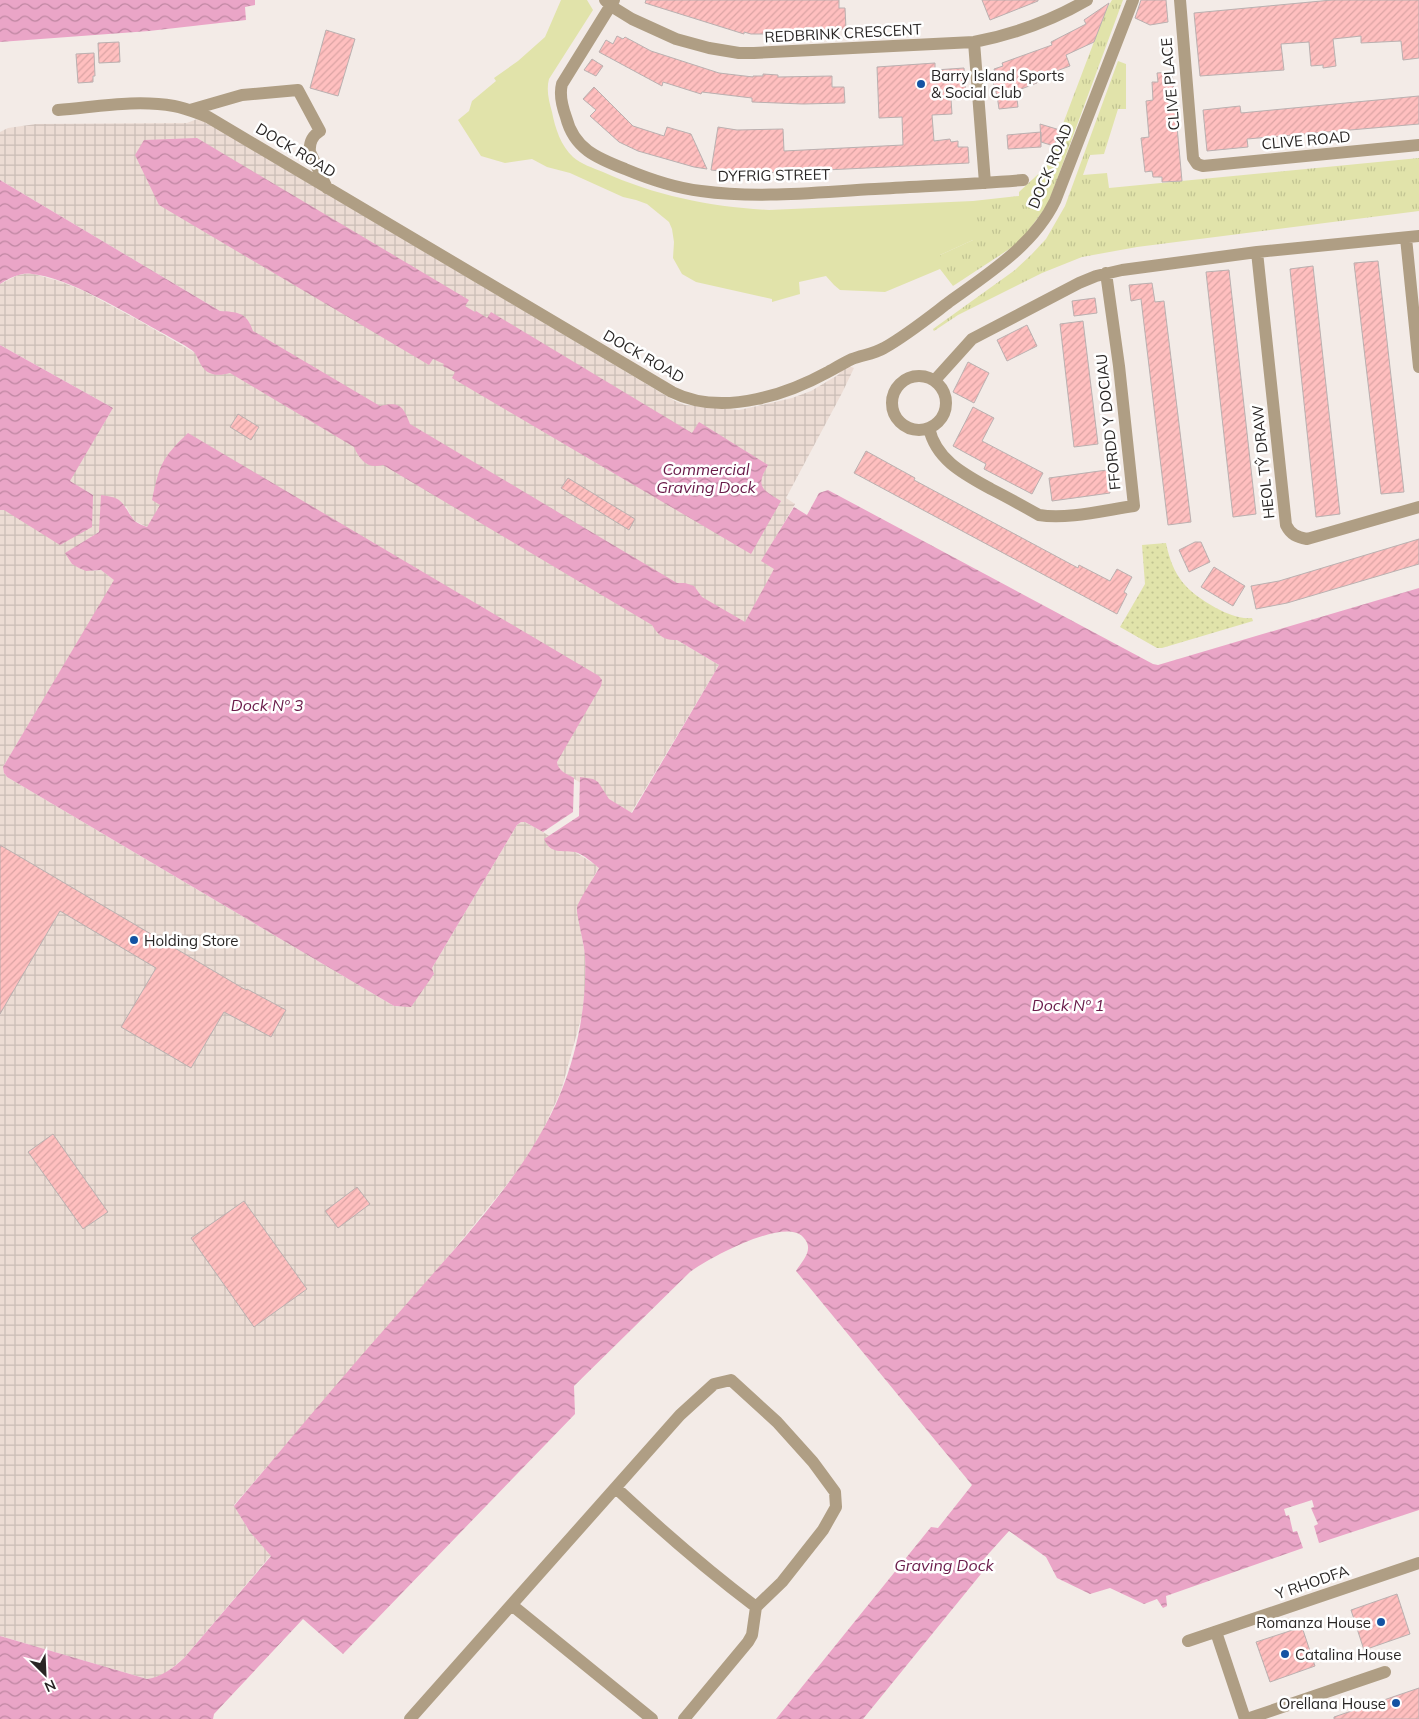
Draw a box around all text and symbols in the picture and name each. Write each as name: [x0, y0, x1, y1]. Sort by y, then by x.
street label: REDBRINK CRESCENT: [764, 19, 922, 47]
street label: CLIVE PLACE: [1156, 37, 1184, 131]
place label: Barry Island Sports & Social Club: [931, 66, 1064, 102]
marker: Barry Island Sports & Social Club: [915, 78, 927, 90]
street label: DOCK ROAD: [252, 119, 340, 181]
street label: DOCK ROAD: [1024, 121, 1076, 211]
street label: CLIVE ROAD: [1261, 127, 1351, 153]
street label: DYFRIG STREET: [718, 165, 830, 185]
street label: DOCK ROAD: [600, 325, 688, 387]
street label: FFORDD Y DOCIAU: [1091, 353, 1125, 491]
street label: HEOL TŶ DRAW: [1248, 404, 1278, 520]
water label: Commercial Graving Dock: [656, 459, 757, 497]
water label: Dock Nº 3: [231, 695, 304, 715]
place label: Holding Store: [144, 931, 239, 950]
marker: Holding Store: [128, 934, 140, 946]
water label: Dock Nº 1: [1032, 995, 1104, 1015]
water label: Graving Dock: [894, 1555, 995, 1575]
street label: Y RHODFA: [1272, 1561, 1351, 1604]
place label: Romanza House: [1256, 1613, 1371, 1632]
marker: Romanza House: [1375, 1616, 1387, 1628]
place label: Catalina House: [1295, 1645, 1401, 1664]
marker: Catalina House: [1279, 1648, 1291, 1660]
north arrow: [20, 1649, 70, 1699]
text: N: [42, 1676, 59, 1696]
place label: Orellana House: [1279, 1694, 1386, 1713]
marker: Orellana House: [1390, 1697, 1402, 1709]

